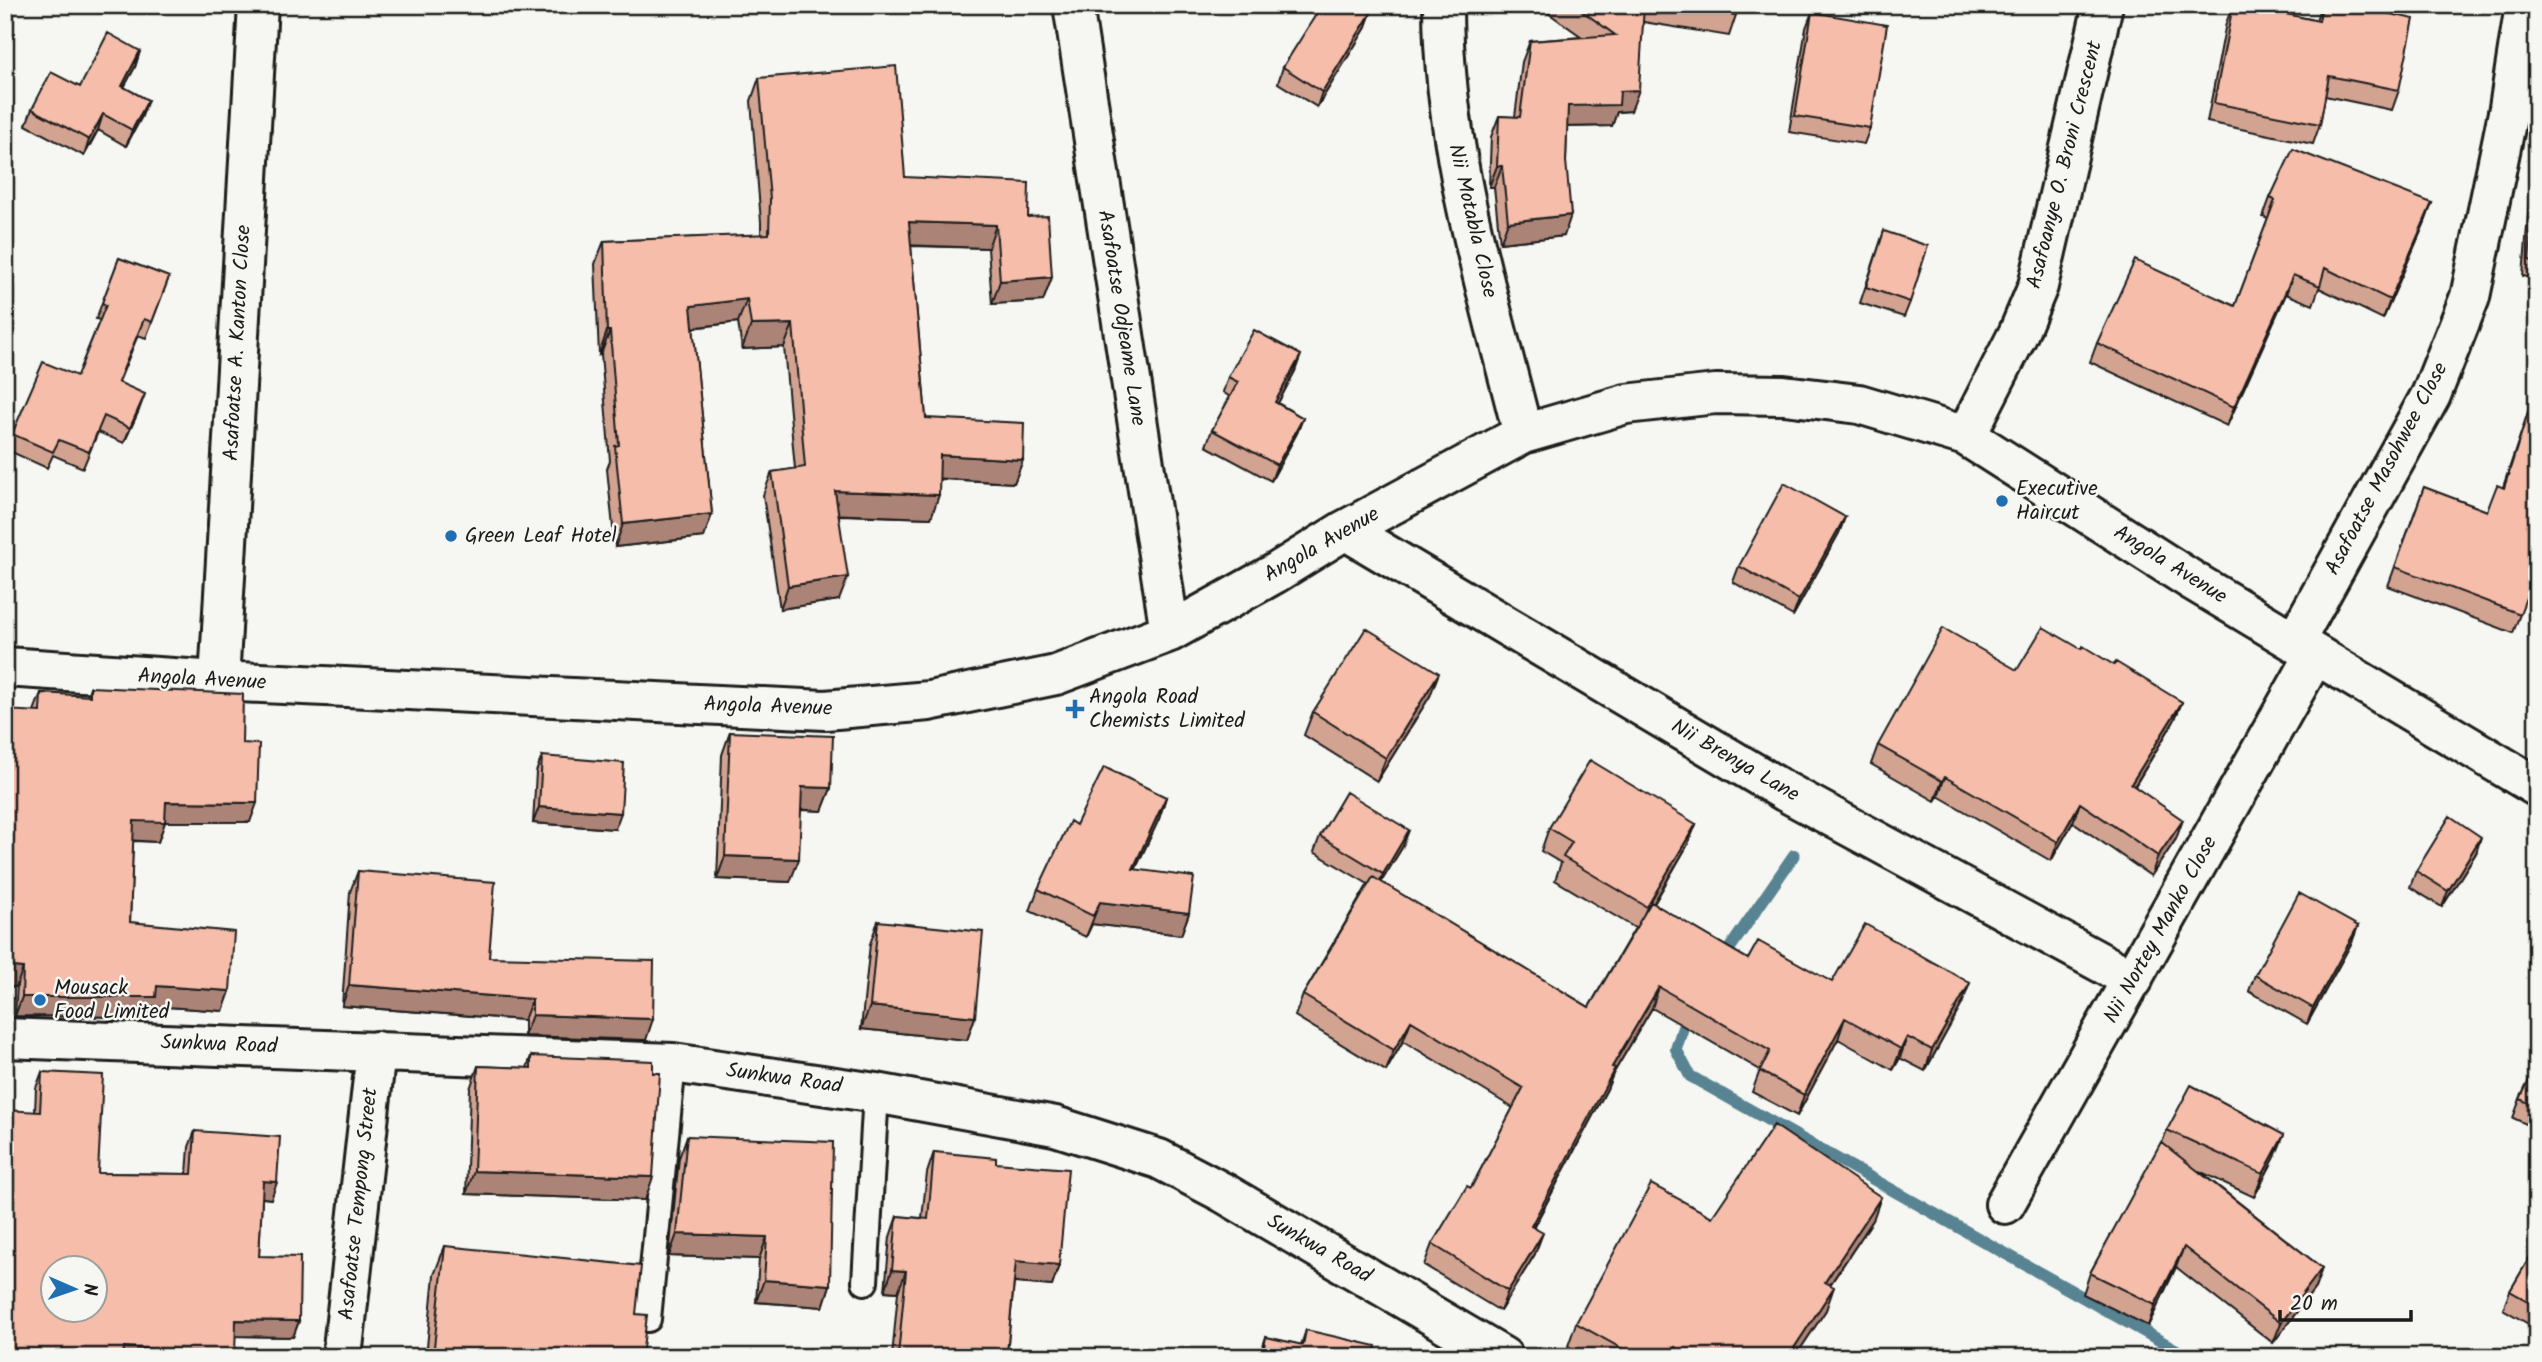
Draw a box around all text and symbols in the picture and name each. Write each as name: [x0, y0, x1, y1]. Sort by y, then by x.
street label: Asafoanye O. Broni Crescent: [2018, 37, 2112, 292]
street label: Nii Motabla Close: [1438, 141, 1506, 302]
street label: Asafoatse Odjeame Lane: [1088, 208, 1154, 429]
street label: Asafoatse A. Kanton Close: [215, 224, 261, 462]
street label: Asafoatse Masohwee Close: [2317, 356, 2457, 581]
place label: Executive Haircut: [2016, 473, 2098, 530]
marker: Executive Haircut: [1994, 493, 2010, 509]
street label: Angola Avenue: [1258, 498, 1386, 591]
street label: Angola Avenue: [2107, 517, 2234, 613]
place label: Green Leaf Hotel: [465, 520, 617, 553]
marker: Green Leaf Hotel: [443, 528, 459, 544]
street label: Angola Avenue: [137, 660, 268, 700]
place label: Angola Road Chemists Limited: [1089, 681, 1245, 738]
street label: Angola Avenue: [703, 688, 833, 726]
marker: Angola Road Chemists Limited: [1067, 701, 1083, 717]
street label: Nii Brenya Lane: [1665, 711, 1806, 811]
street label: Nii Nortey Manko Close: [2096, 830, 2227, 1030]
place label: Mousack Food Limited: [54, 972, 170, 1029]
marker: Mousack Food Limited: [32, 992, 48, 1008]
street label: Sunkwa Road: [160, 1026, 278, 1064]
street label: Sunkwa Road: [724, 1055, 845, 1104]
street label: Asafoatse Tempong Street: [330, 1085, 388, 1322]
street label: Sunkwa Road: [1260, 1206, 1378, 1293]
north arrow: [38, 1254, 108, 1324]
scale bar: [2280, 1278, 2411, 1322]
text: N: [74, 1283, 104, 1296]
text: 20 m: [2290, 1288, 2338, 1321]

